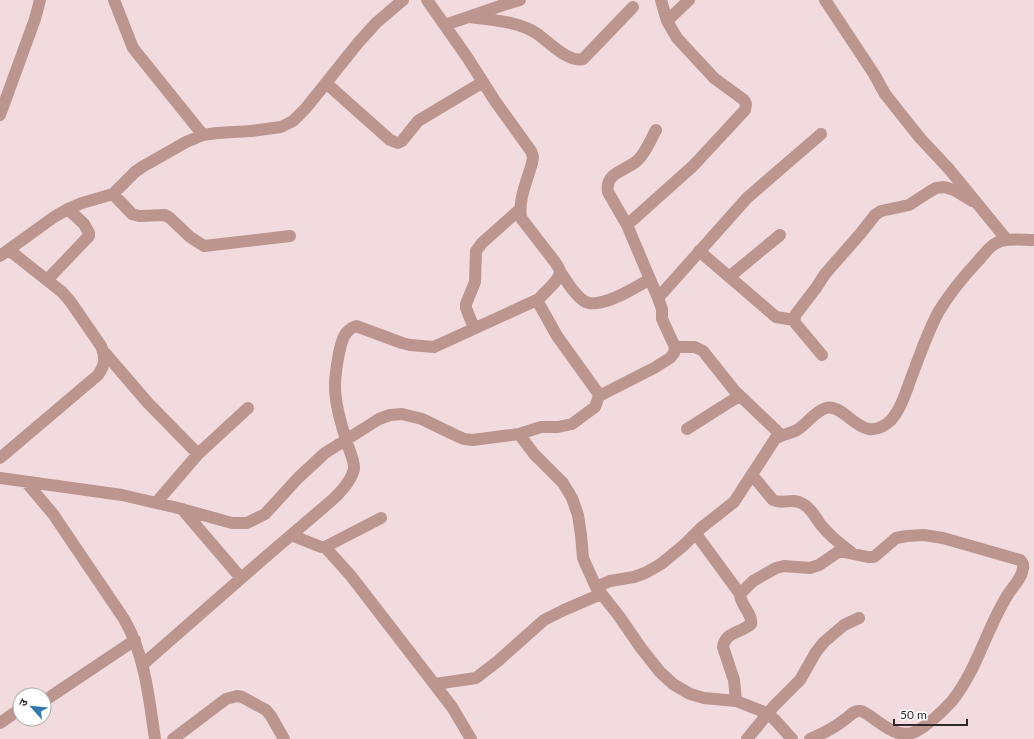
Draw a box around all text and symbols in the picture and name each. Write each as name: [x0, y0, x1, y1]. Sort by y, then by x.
north arrow: [12, 687, 52, 727]
text: उ: [15, 696, 30, 708]
scale bar: [894, 701, 967, 727]
text: 50 m: [900, 707, 927, 722]

